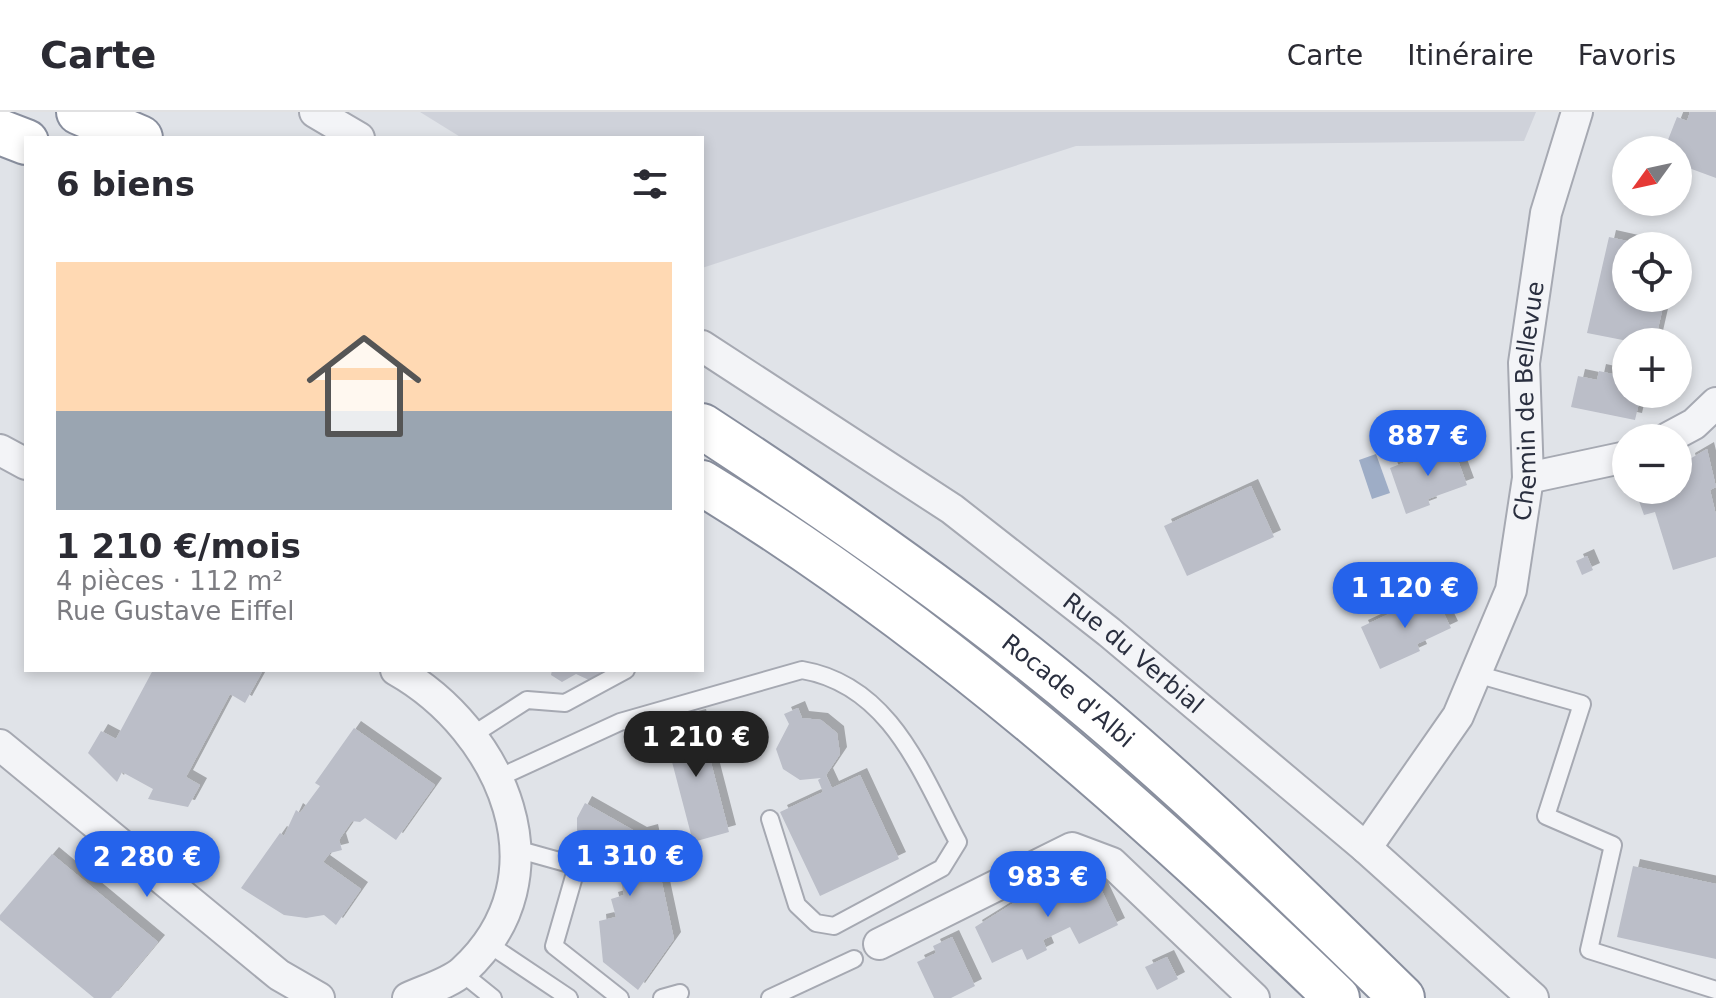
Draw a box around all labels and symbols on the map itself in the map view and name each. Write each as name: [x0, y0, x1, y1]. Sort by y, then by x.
north arrow: [1612, 136, 1692, 216]
street label: Chemin de Bellevue: [1508, 279, 1550, 523]
pin: 887 €: [1372, 410, 1484, 478]
pin: 1 120 €: [1331, 562, 1479, 630]
street label: Rue du Verbial: [1057, 587, 1209, 719]
street label: Rocade d'Albi: [996, 628, 1140, 753]
pin: 1 210 €: [622, 711, 770, 779]
pin: 1 310 €: [556, 830, 704, 898]
pin: 2 280 €: [73, 831, 221, 899]
pin: 983 €: [992, 851, 1104, 919]

